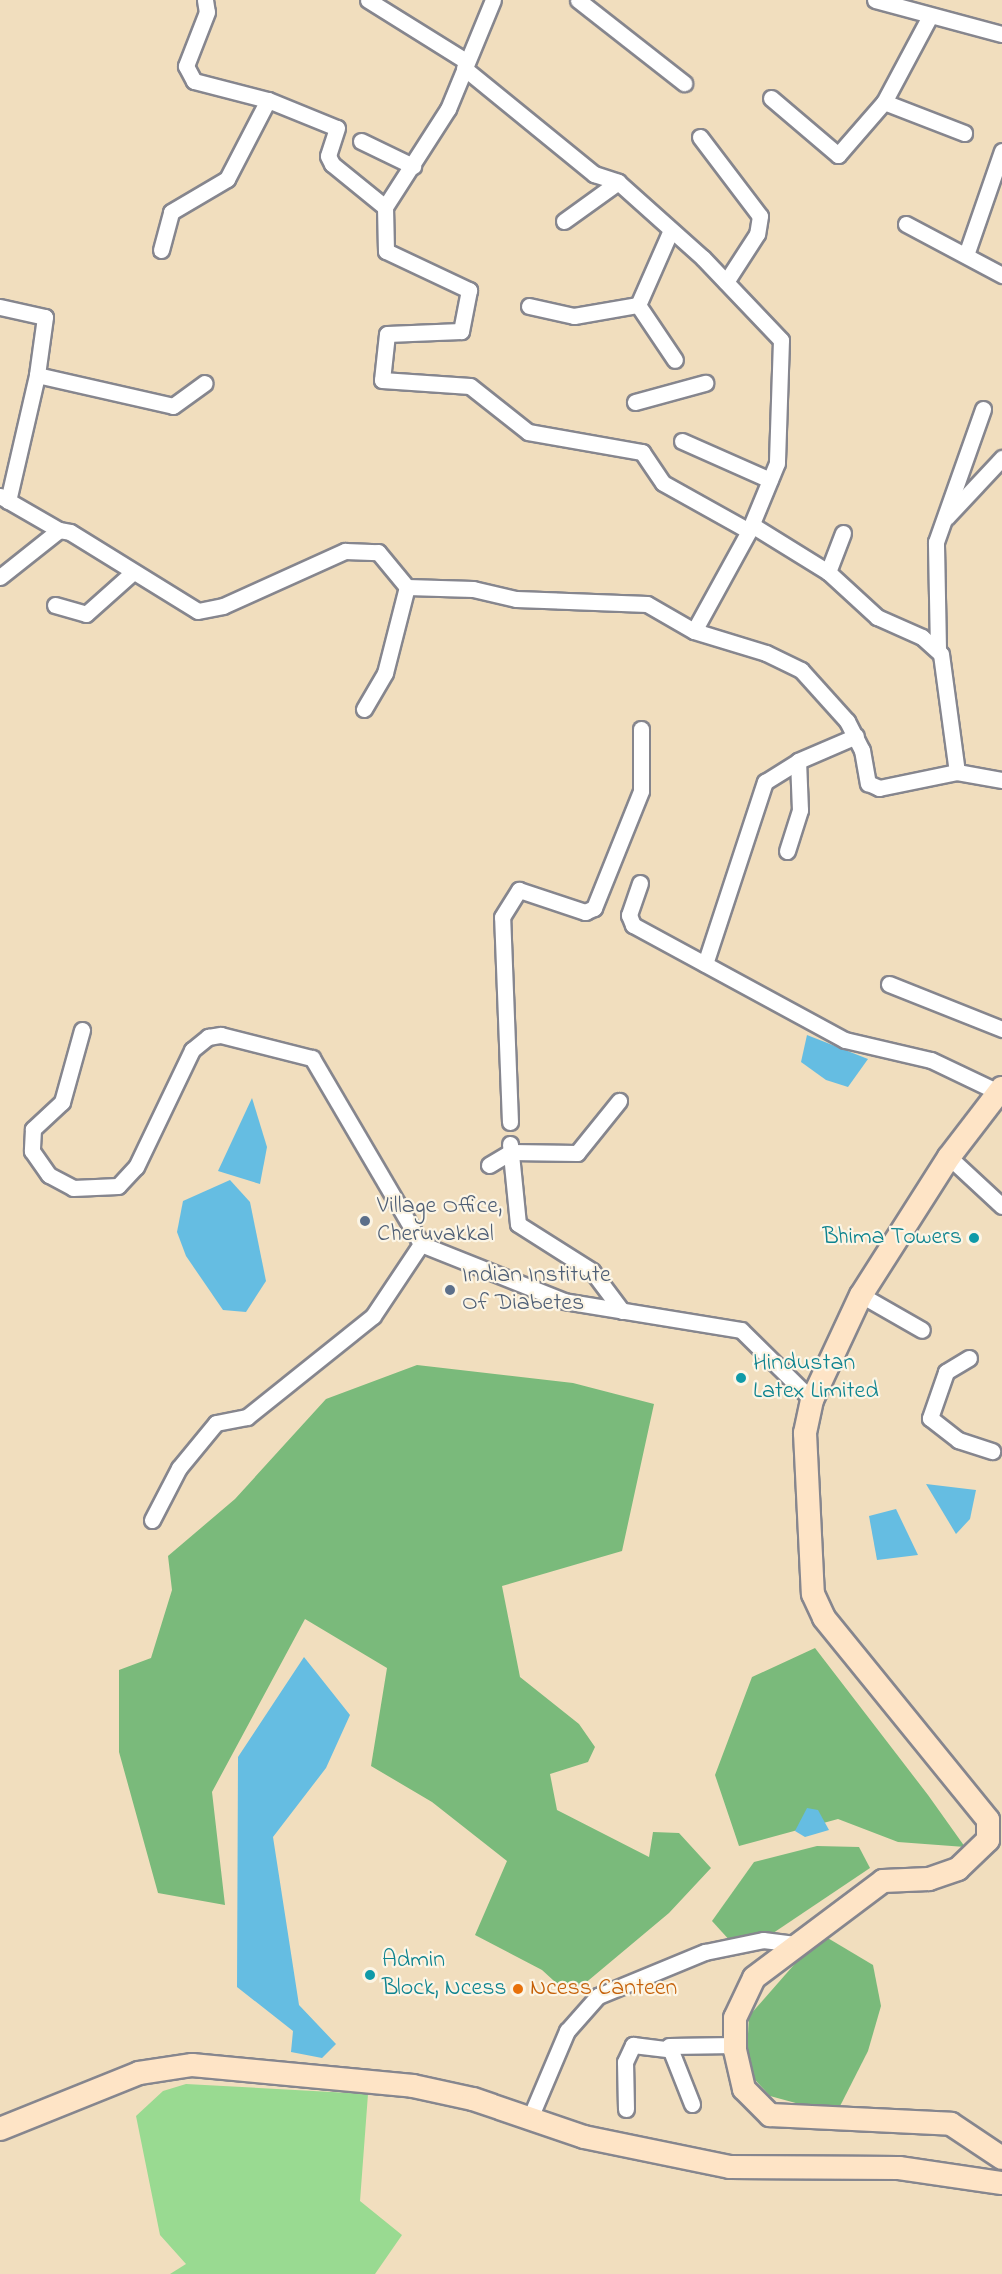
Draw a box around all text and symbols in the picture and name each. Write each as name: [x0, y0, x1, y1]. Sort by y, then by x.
place label: Village Office, Cheruvakkal: [377, 1193, 502, 1249]
marker: Village Office, Cheruvakkal: [358, 1214, 372, 1228]
place label: Bhima Towers: [823, 1224, 962, 1252]
marker: Bhima Towers: [967, 1231, 981, 1245]
place label: Indian Institute Of Diabetes: [462, 1262, 611, 1318]
marker: Indian Institute Of Diabetes: [443, 1283, 457, 1297]
place label: Hindustan Latex Limited: [753, 1350, 879, 1406]
marker: Hindustan Latex Limited: [734, 1371, 748, 1385]
place label: Admin Block, Ncess: [382, 1947, 507, 2003]
marker: Admin Block, Ncess: [363, 1968, 377, 1982]
place label: Ncess Canteen: [530, 1975, 677, 2003]
marker: Ncess Canteen: [511, 1982, 525, 1996]

